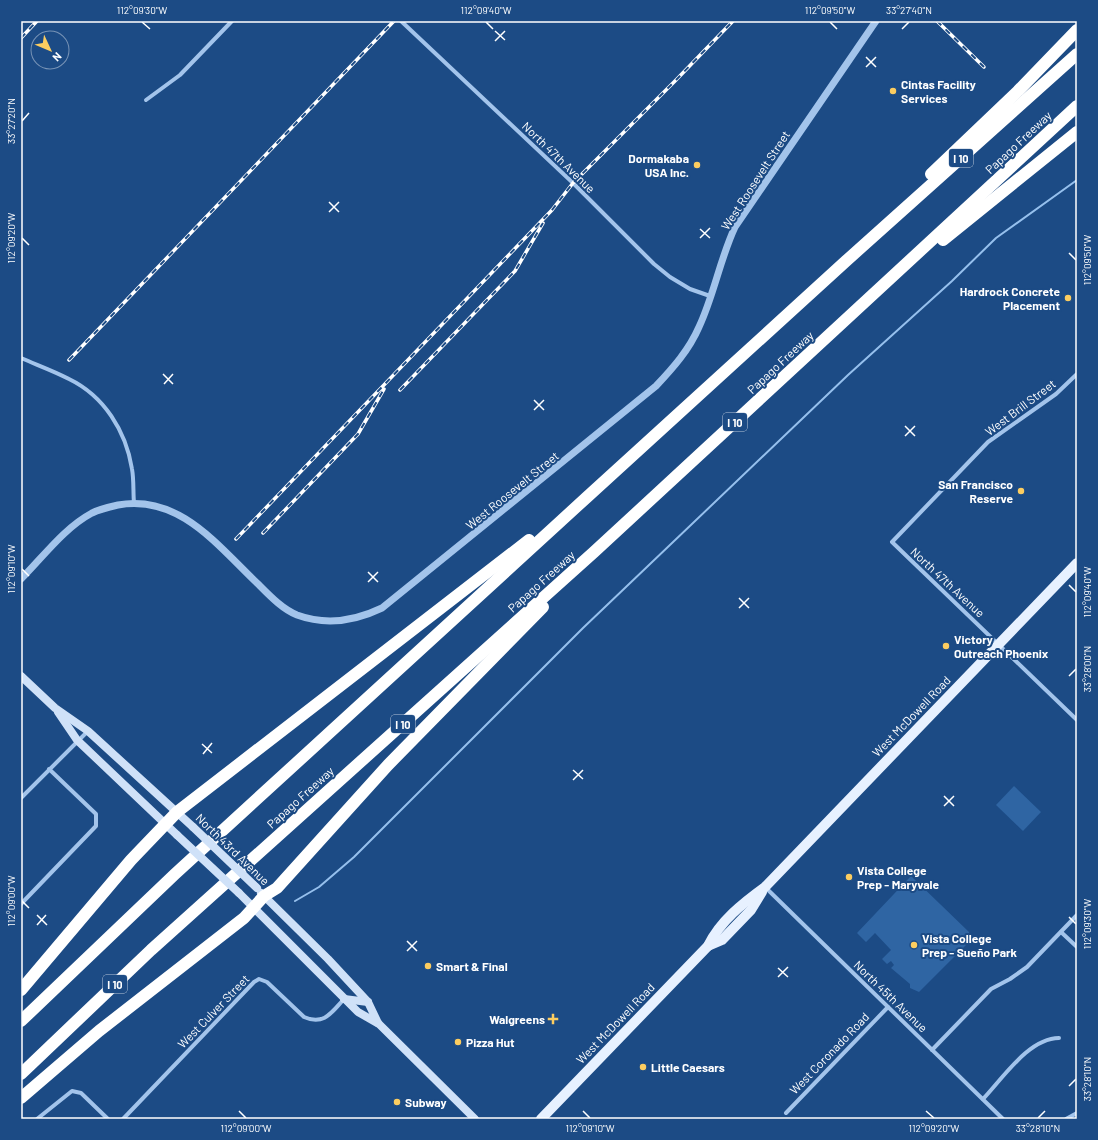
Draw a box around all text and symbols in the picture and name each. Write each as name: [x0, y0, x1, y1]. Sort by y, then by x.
text: 112°09'30"W: [117, 4, 168, 16]
text: 112°09'40"W: [461, 4, 512, 16]
text: 112°09'50"W: [805, 4, 856, 16]
text: 33°27'40"N: [886, 4, 932, 16]
north arrow: [30, 30, 70, 70]
text: N: [50, 50, 65, 64]
place label: Cintas Facility Services: [901, 77, 976, 105]
marker: Cintas Facility Services: [888, 86, 898, 96]
text: 33°27'20"N: [5, 98, 17, 144]
street label: Papago Freeway: [982, 108, 1054, 176]
street label: North 47th Avenue: [520, 119, 598, 195]
street label: West Roosevelt Street: [718, 128, 792, 232]
road number: I 10: [949, 149, 973, 167]
place label: Dormakaba USA Inc.: [628, 151, 689, 179]
marker: Dormakaba USA Inc.: [692, 160, 702, 170]
text: 112°09'20"W: [5, 212, 17, 263]
text: 112°09'50"W: [1081, 234, 1093, 285]
place label: Hardrock Concrete Placement: [960, 284, 1060, 312]
marker: Hardrock Concrete Placement: [1063, 293, 1073, 303]
street label: Papago Freeway: [744, 328, 816, 396]
street label: West Brill Street: [982, 376, 1058, 438]
road number: I 10: [723, 413, 747, 431]
street label: West Roosevelt Street: [463, 448, 561, 532]
place label: San Francisco Reserve: [938, 477, 1013, 505]
marker: San Francisco Reserve: [1016, 486, 1026, 496]
text: 112°09'10"W: [5, 544, 17, 593]
street label: North 47th Avenue: [908, 544, 988, 620]
street label: Papago Freeway: [505, 547, 578, 615]
text: 112°09'40"W: [1081, 566, 1093, 617]
place label: Victory Outreach Phoenix: [954, 632, 1049, 660]
marker: Victory Outreach Phoenix: [941, 641, 951, 651]
text: 33°28'00"N: [1081, 646, 1093, 692]
street label: West McDowell Road: [869, 673, 953, 759]
road number: I 10: [391, 715, 415, 733]
street label: Papago Freeway: [264, 763, 337, 831]
street label: North 43rd Avenue: [193, 810, 273, 888]
place label: Vista College Prep - Maryvale: [857, 863, 940, 891]
marker: Vista College Prep - Maryvale: [844, 872, 854, 882]
text: 112°09'00"W: [5, 875, 17, 927]
text: 112°09'30"W: [1081, 898, 1093, 949]
place label: Vista College Prep - Sueño Park: [922, 931, 1018, 959]
marker: Vista College Prep - Sueño Park: [909, 940, 919, 950]
street label: North 45th Avenue: [851, 957, 931, 1035]
place label: Smart & Final: [436, 959, 508, 973]
marker: Smart & Final: [423, 961, 433, 971]
street label: West Culver Street: [174, 971, 252, 1051]
road number: I 10: [103, 975, 127, 993]
street label: West McDowell Road: [573, 980, 657, 1066]
street label: West Coronado Road: [786, 1009, 872, 1097]
place label: Walgreens: [489, 1012, 545, 1026]
marker: Walgreens: [548, 1014, 558, 1024]
place label: Pizza Hut: [466, 1035, 515, 1049]
marker: Pizza Hut: [453, 1037, 463, 1047]
text: 33°28'10"N: [1081, 1057, 1093, 1101]
place label: Little Caesars: [651, 1060, 725, 1074]
marker: Little Caesars: [638, 1062, 648, 1072]
place label: Subway: [405, 1095, 447, 1109]
marker: Subway: [392, 1097, 402, 1107]
text: 112°09'00"W: [220, 1122, 272, 1134]
text: 112°09'10"W: [566, 1122, 615, 1134]
text: 112°09'20"W: [909, 1122, 960, 1134]
text: 33°28'10"N: [1016, 1122, 1060, 1134]

